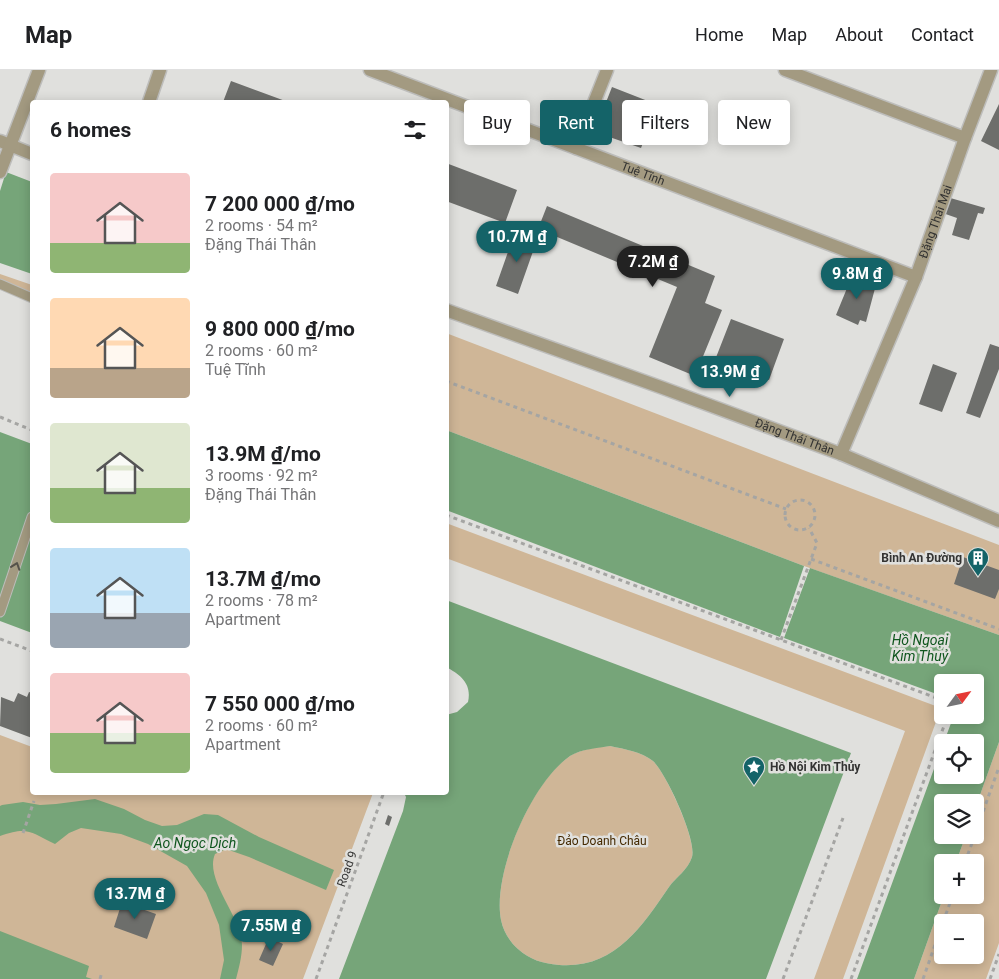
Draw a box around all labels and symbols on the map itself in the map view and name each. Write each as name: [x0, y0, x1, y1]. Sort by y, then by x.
street label: Tuệ Tĩnh: [619, 159, 667, 188]
street label: Đặng Thai Mai: [916, 183, 955, 260]
pin: 10.7M ₫: [471, 220, 563, 263]
pin: 7.2M ₫: [612, 246, 694, 288]
pin: 9.8M ₫: [816, 258, 898, 300]
pin: 13.9M ₫: [684, 356, 776, 398]
street label: Đặng Thái Thân: [753, 416, 836, 458]
building icon: Bình An Đường: [966, 546, 990, 577]
place label: Bình An Đường: [881, 551, 962, 565]
one-way arrow: [10, 562, 20, 571]
water label: Hồ Ngoại Kim Thuỷ: [892, 632, 949, 664]
north arrow: [934, 674, 984, 724]
place icon: Hồ Nội Kim Thủy: [742, 755, 766, 786]
place label: Hồ Nội Kim Thủy: [770, 760, 861, 774]
park label: Đảo Doanh Châu: [557, 834, 647, 848]
water label: Ao Ngọc Dịch: [153, 835, 236, 851]
street label: Road 9: [334, 849, 360, 889]
pin: 13.7M ₫: [89, 878, 181, 920]
pin: 7.55M ₫: [225, 910, 317, 952]

